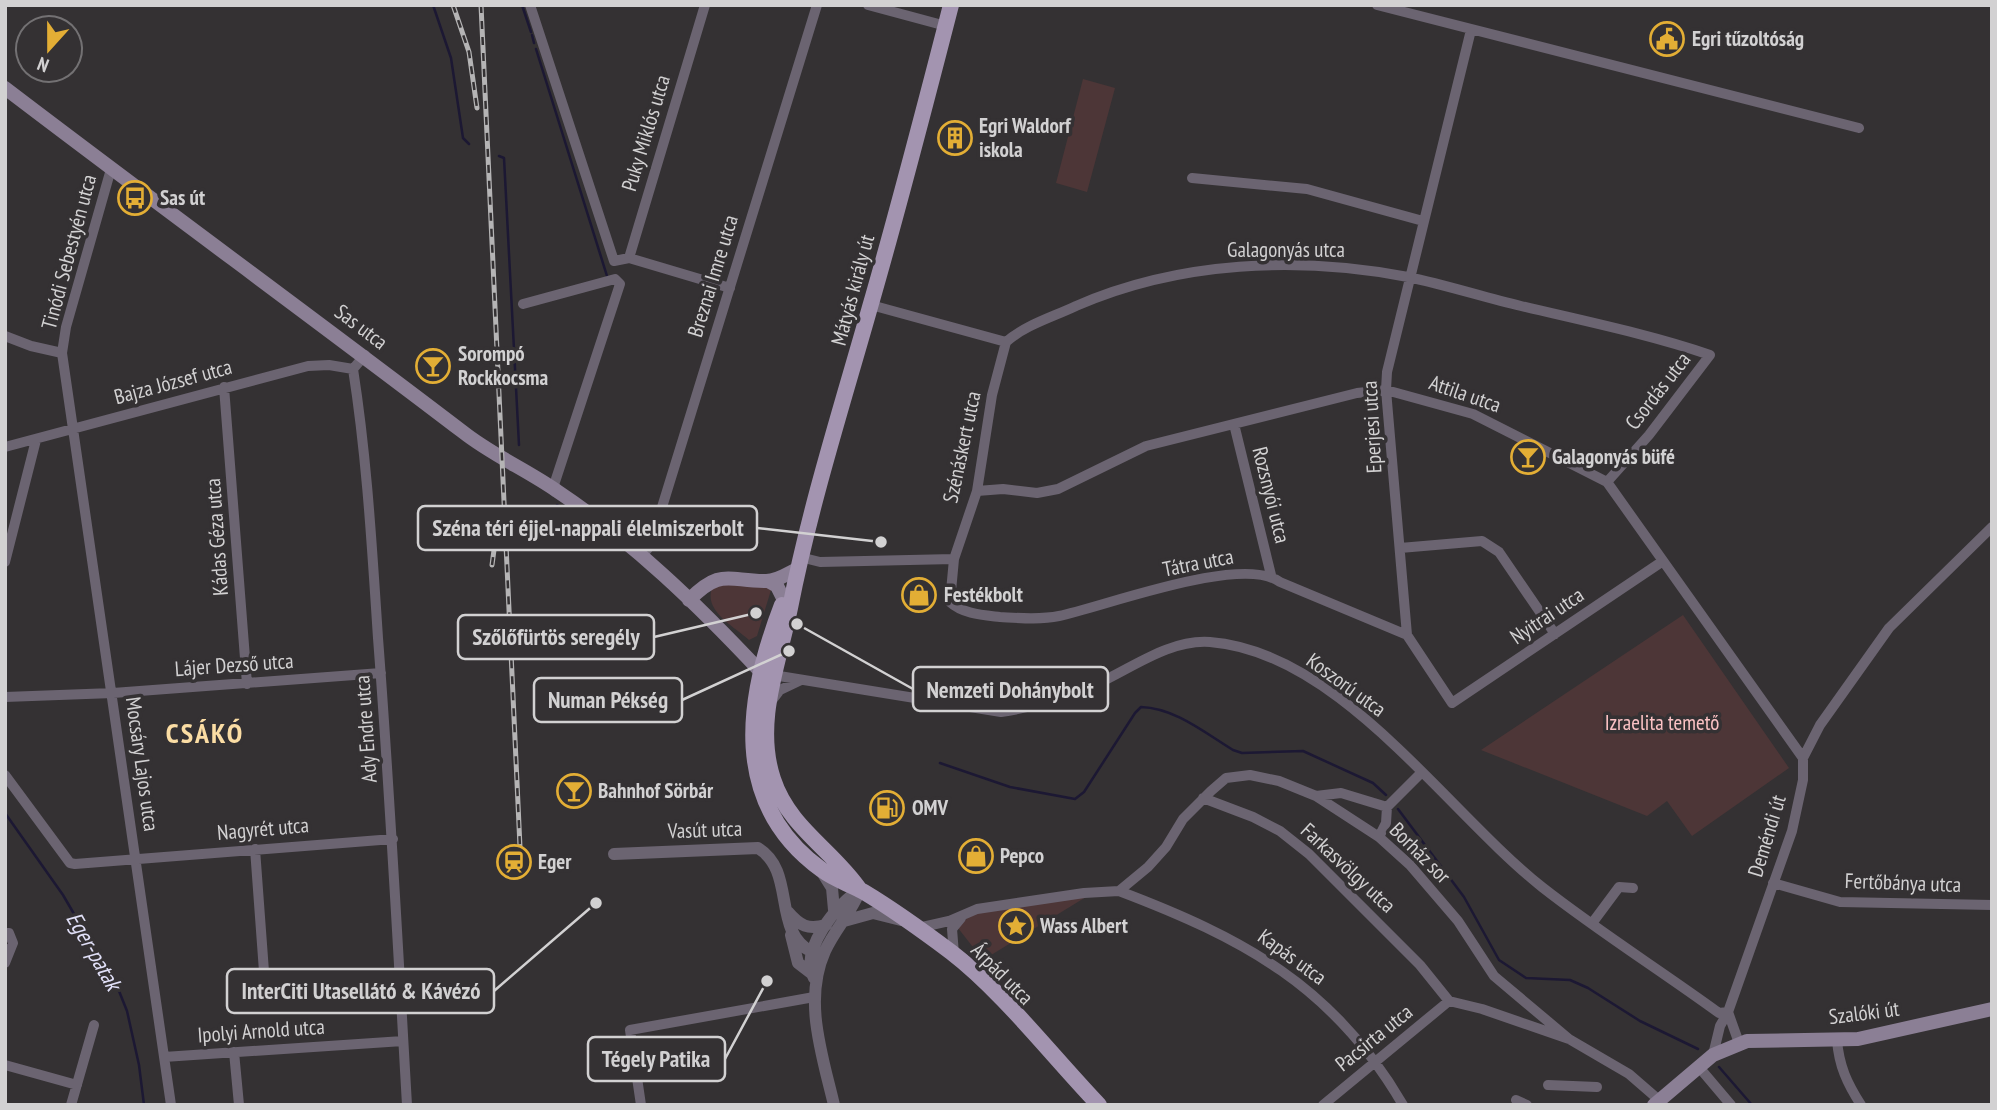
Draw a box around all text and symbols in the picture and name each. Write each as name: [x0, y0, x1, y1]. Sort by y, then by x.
north arrow: [14, 14, 84, 84]
public building icon: Egri tűzoltóság: [1648, 20, 1686, 58]
place label: Egri tűzoltóság: [1692, 25, 1804, 52]
text: N: [34, 52, 52, 78]
street label: Puky Miklós utca: [615, 71, 676, 194]
place label: Egri Waldorf iskola: [979, 112, 1072, 163]
building icon: Egri Waldorf iskola: [936, 119, 974, 157]
street label: Tinódi Sebestyén utca: [35, 171, 102, 332]
bus stop icon: Sas út: [116, 179, 154, 217]
place label: Sas út: [160, 184, 205, 211]
street label: Breznai Imre utca: [681, 211, 744, 340]
street label: Mátyás király út: [825, 231, 880, 348]
street label: Galagonyás utca: [1227, 236, 1345, 263]
street label: Sas utca: [329, 298, 393, 355]
place label: Sorompó Rockkocsma: [458, 340, 548, 391]
bar icon: Sorompó Rockkocsma: [414, 347, 452, 385]
street label: Csordás utca: [1619, 347, 1696, 435]
street label: Bajza József utca: [111, 353, 235, 410]
street label: Attila utca: [1426, 369, 1505, 418]
street label: Eperjesi utca: [1356, 380, 1387, 474]
street label: Szénáskert utca: [937, 389, 987, 505]
bar icon: Galagonyás büfé: [1509, 438, 1547, 476]
place label: Galagonyás büfé: [1552, 443, 1675, 470]
street label: Rozsnyói utca: [1246, 444, 1297, 546]
street label: Kádas Géza utca: [199, 477, 234, 597]
callout: Széna téri éjjel-nappali élelmiszerbolt: [418, 506, 757, 550]
text: Széna téri éjjel-nappali élelmiszerbolt: [432, 513, 744, 542]
street label: Tátra utca: [1160, 542, 1236, 583]
shop icon: Festékbolt: [900, 576, 938, 614]
place label: Festékbolt: [944, 581, 1023, 608]
street label: Nyitrai utca: [1505, 581, 1589, 650]
callout: Szőlőfürtös seregély: [458, 615, 654, 659]
text: Szőlőfürtös seregély: [472, 622, 641, 651]
street label: Lájer Dezső utca: [174, 647, 294, 682]
street label: Koszorú utca: [1301, 647, 1391, 723]
callout: Nemzeti Dohánybolt: [913, 667, 1108, 711]
street label: Ady Endre utca: [348, 674, 383, 784]
text: Nemzeti Dohánybolt: [926, 675, 1094, 704]
callout: Numan Pékség: [534, 678, 682, 722]
text: Numan Pékség: [548, 685, 668, 714]
street label: Mocsáry Lajos utca: [120, 695, 165, 833]
park label: Izraelita temető: [1605, 709, 1719, 736]
district label: CSÁKÓ: [166, 714, 244, 751]
bar icon: Bahnhof Sörbár: [555, 772, 593, 810]
place label: Bahnhof Sörbár: [598, 777, 714, 804]
fuel station icon: OMV: [868, 789, 906, 827]
street label: Deméndi út: [1741, 791, 1792, 880]
place label: OMV: [912, 794, 949, 821]
street label: Nagyrét utca: [216, 811, 310, 846]
street label: Vasút utca: [666, 815, 743, 844]
street label: Borház sor: [1384, 816, 1457, 889]
street label: Farkasvölgy utca: [1295, 817, 1401, 918]
shop icon: Pepco: [957, 837, 995, 875]
place label: Pepco: [1000, 842, 1044, 869]
station icon: Eger: [495, 843, 533, 881]
place label: Eger: [538, 848, 572, 875]
street label: Fertőbánya utca: [1844, 867, 1962, 898]
water label: Eger-patak: [60, 906, 130, 998]
place icon: Wass Albert: [997, 907, 1035, 945]
place label: Wass Albert: [1039, 912, 1128, 939]
street label: Kapás utca: [1253, 923, 1332, 990]
street label: Árpád utca: [965, 937, 1039, 1011]
callout: InterCiti Utasellátó & Kávézó: [227, 969, 494, 1013]
text: InterCiti Utasellátó & Kávézó: [242, 976, 480, 1005]
street label: Szalóki út: [1827, 995, 1901, 1030]
street label: Pacsirta utca: [1329, 998, 1418, 1077]
street label: Ipolyi Arnold utca: [197, 1013, 325, 1048]
callout: Tégely Patika: [588, 1037, 725, 1081]
text: Tégely Patika: [602, 1044, 710, 1073]

